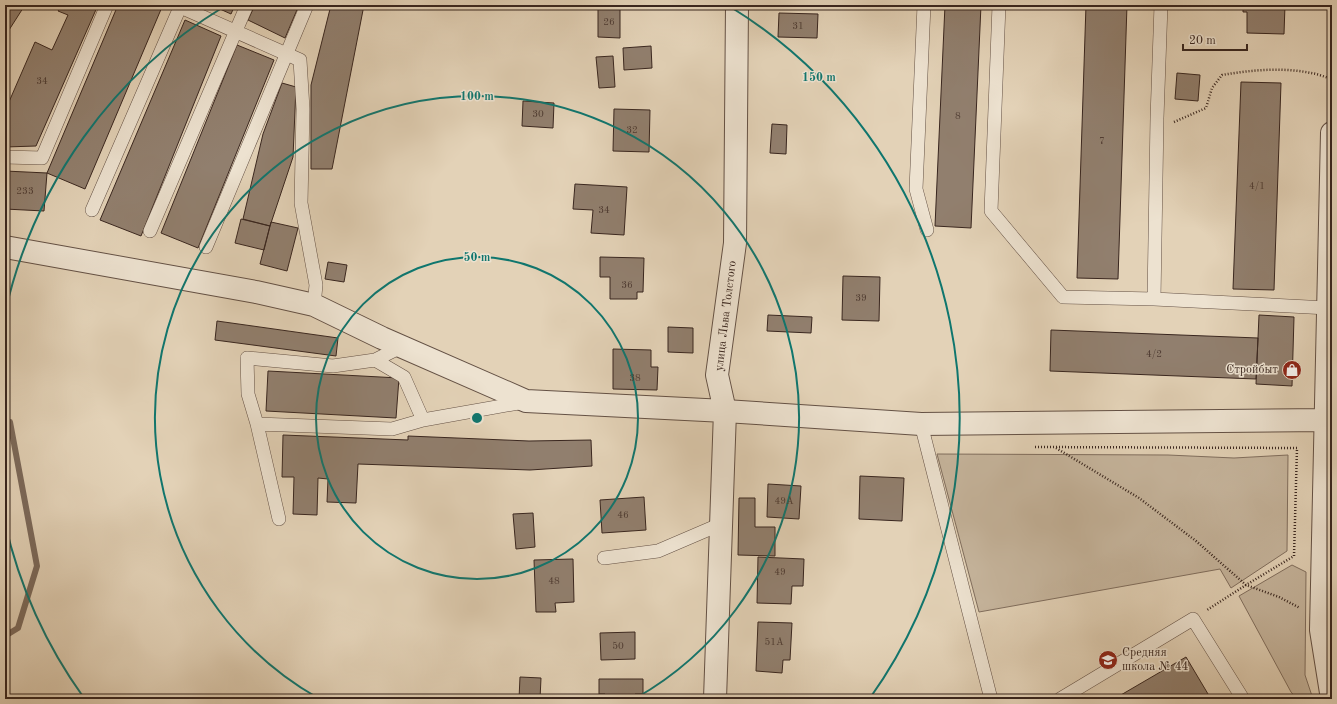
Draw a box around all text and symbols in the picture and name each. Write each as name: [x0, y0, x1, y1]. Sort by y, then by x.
house number: 26: [603, 17, 615, 27]
house number: 31: [792, 21, 804, 31]
scale bar: [1183, 26, 1247, 52]
text: 20 m: [1189, 35, 1216, 47]
text: 150 m: [802, 71, 836, 84]
house number: 34: [36, 76, 48, 86]
text: 100 m: [460, 91, 494, 103]
house number: 30: [532, 109, 544, 119]
house number: 8: [955, 111, 961, 121]
house number: 32: [626, 125, 638, 135]
house number: 7: [1099, 136, 1105, 146]
house number: 4/1: [1249, 181, 1265, 191]
house number: 233: [16, 186, 34, 196]
house number: 34: [598, 205, 610, 215]
text: 50 m: [464, 251, 491, 264]
street label: улица Льва Толстого: [713, 260, 739, 372]
house number: 36: [621, 280, 633, 290]
house number: 39: [855, 293, 867, 303]
house number: 4/2: [1146, 349, 1162, 359]
shop icon: Стройбыт: [1281, 359, 1303, 381]
place label: Стройбыт: [1226, 364, 1278, 376]
house number: 38: [629, 373, 641, 383]
centre of rings: [470, 411, 484, 425]
house number: 49А: [774, 496, 794, 506]
house number: 46: [617, 510, 629, 520]
house number: 49: [774, 567, 786, 577]
house number: 48: [548, 576, 560, 586]
house number: 51А: [764, 637, 784, 647]
house number: 50: [612, 641, 624, 651]
place label: Средняя школа № 44: [1122, 647, 1189, 673]
school or university icon: Средняя школа № 44: [1097, 649, 1119, 671]

